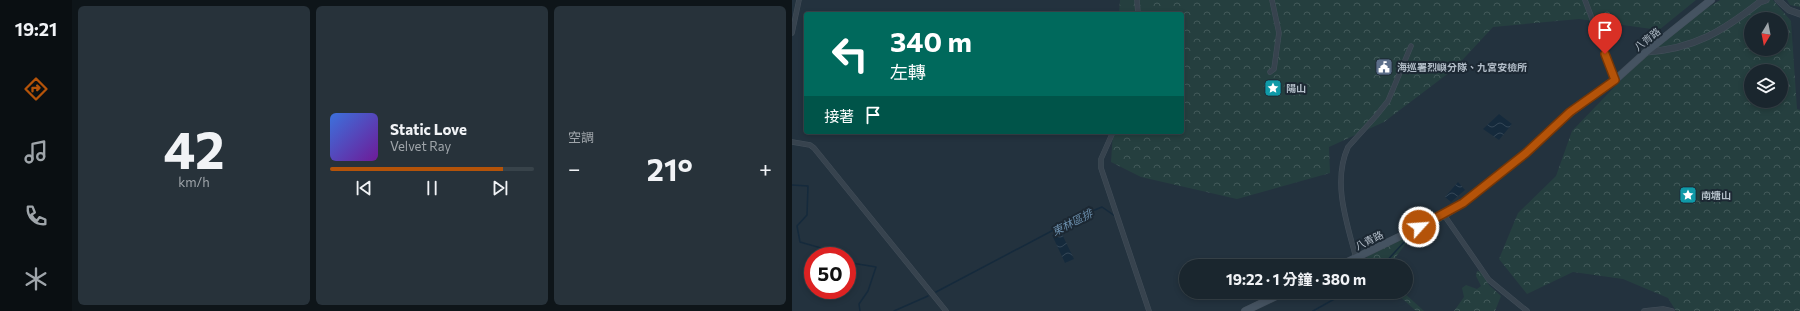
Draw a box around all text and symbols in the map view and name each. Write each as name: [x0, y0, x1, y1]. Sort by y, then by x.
north arrow: [1744, 12, 1788, 56]
map controls: [1744, 12, 1788, 108]
pin: [1588, 13, 1622, 54]
text: 19:21: [15, 18, 57, 40]
icon: arrive: [1594, 19, 1616, 41]
text: 340 m: [890, 24, 972, 58]
street label: 八青路: [1632, 25, 1662, 53]
icon: left: [824, 28, 876, 80]
public building icon: 海巡署烈嶼分隊、九宮安檢所: [1374, 57, 1394, 77]
text: 左轉: [890, 61, 926, 83]
place label: 海巡署烈嶼分隊、九宮安檢所: [1397, 61, 1527, 73]
button: layers: [1744, 64, 1788, 108]
icon: directions: [22, 75, 50, 103]
place icon: 陽山: [1263, 78, 1283, 98]
place label: 陽山: [1286, 82, 1306, 94]
icon: arrive: [862, 104, 884, 126]
text: 接著: [824, 107, 854, 125]
text: 42: [163, 116, 225, 180]
text: Static Love: [390, 120, 467, 138]
text: 空調: [568, 129, 594, 145]
icon: music: [22, 138, 50, 166]
text: Velvet Ray: [390, 138, 451, 154]
text: 21°: [647, 150, 693, 187]
text: −: [568, 155, 581, 182]
text: +: [759, 155, 772, 182]
text: km/h: [178, 174, 210, 190]
icon: previous: [353, 177, 375, 199]
icon: pause: [421, 177, 443, 199]
icon: next: [489, 177, 511, 199]
place icon: 南塘山: [1678, 185, 1698, 205]
place label: 南塘山: [1701, 189, 1731, 201]
icon: phone: [22, 202, 50, 230]
water label: 東林區排: [1049, 205, 1096, 238]
position arrow: [1398, 206, 1440, 248]
street label: 八青路: [1353, 228, 1385, 252]
speed limit sign: 50: [804, 247, 856, 299]
icon: climate: [22, 265, 50, 293]
text: 19:22 · 1 分鐘 · 380 m: [1226, 270, 1366, 288]

